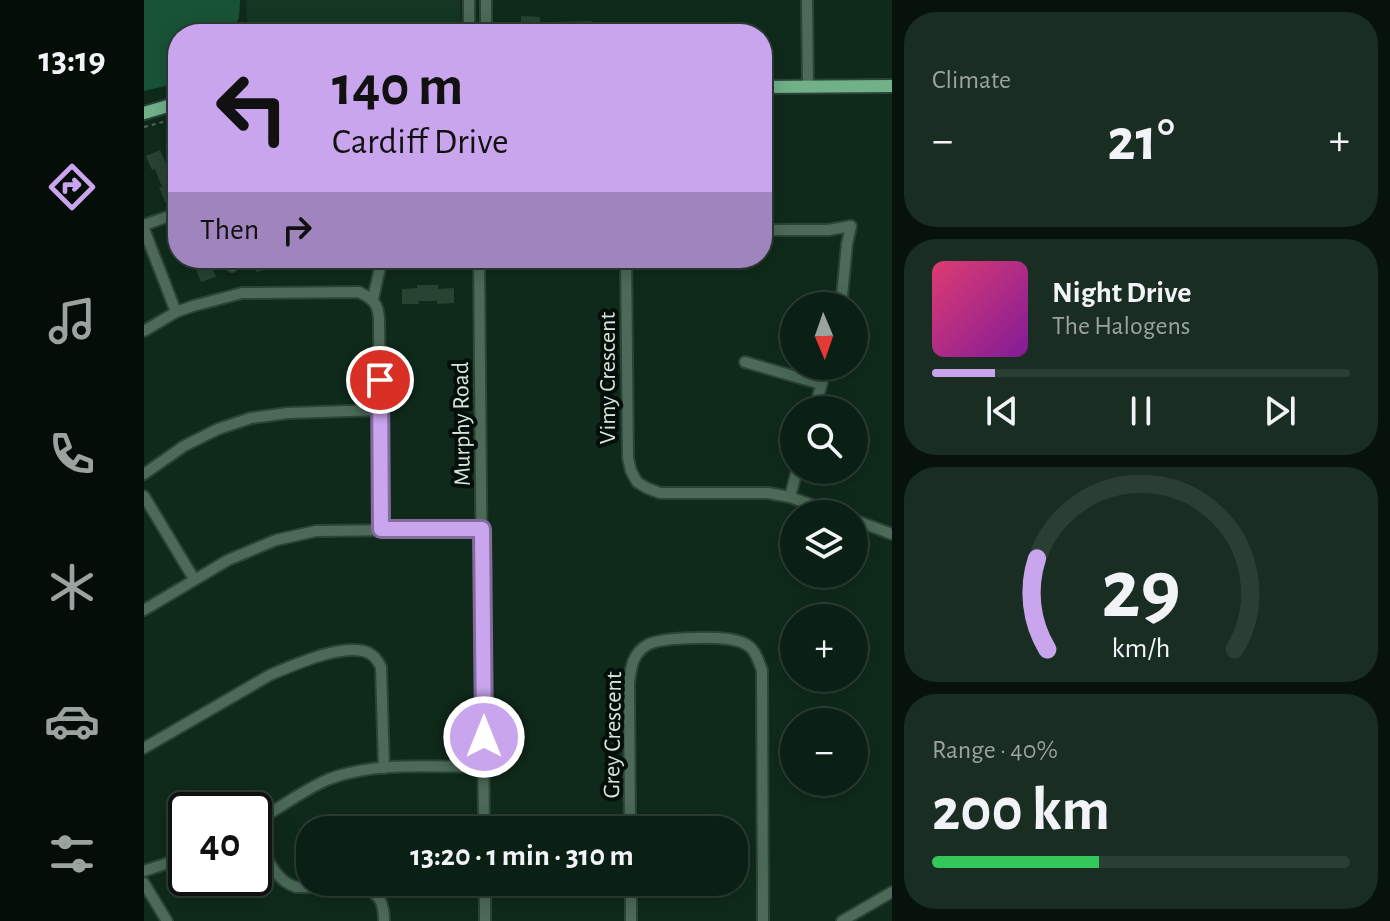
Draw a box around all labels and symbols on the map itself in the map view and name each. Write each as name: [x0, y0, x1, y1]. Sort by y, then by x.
north arrow: [780, 292, 868, 380]
street label: Vimy Crescent: [596, 312, 620, 444]
pin: [346, 346, 414, 414]
street label: Murphy Road: [449, 362, 475, 486]
street label: Grey Crescent: [600, 671, 626, 799]
position arrow: [442, 695, 526, 779]
speed limit sign: 40: [168, 792, 272, 896]

